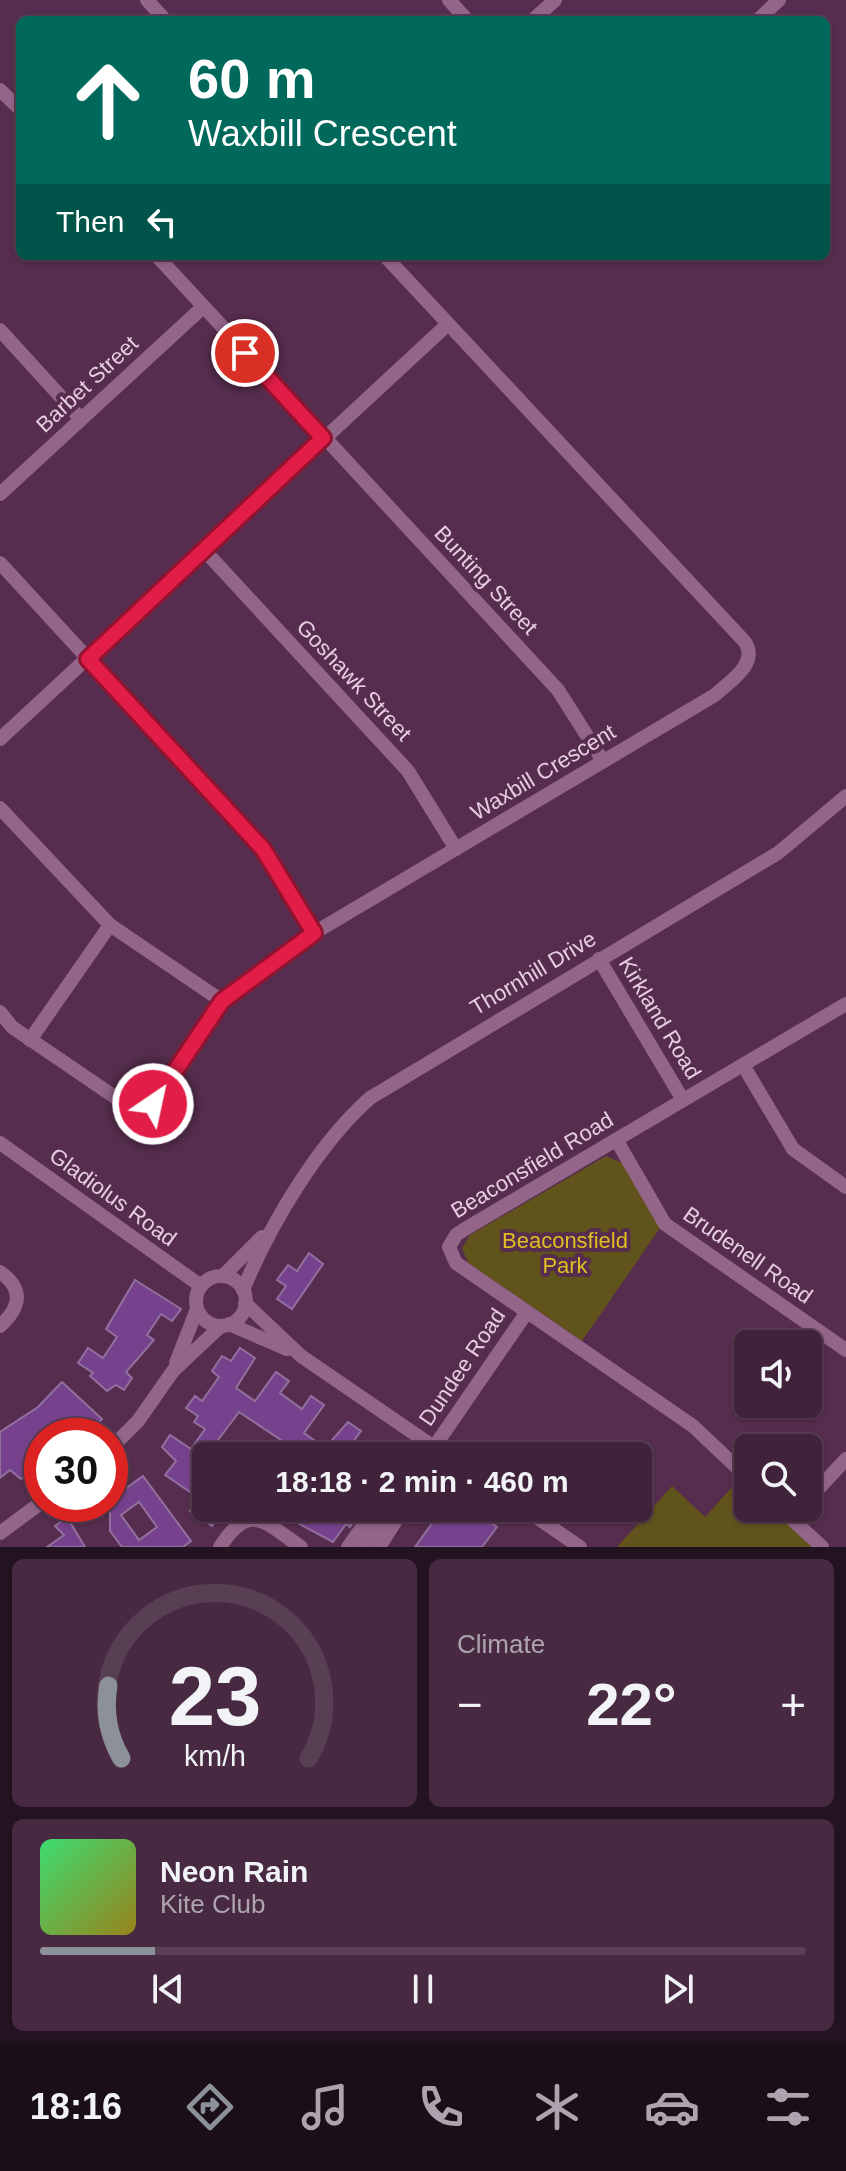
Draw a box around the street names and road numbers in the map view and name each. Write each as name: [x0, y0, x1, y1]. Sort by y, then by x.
street label: Barbet Street: [31, 331, 143, 437]
street label: Bunting Street: [429, 520, 543, 640]
street label: Goshawk Street: [291, 614, 417, 746]
street label: Waxbill Crescent: [466, 719, 620, 825]
street label: Thornhill Drive: [466, 926, 600, 1020]
street label: Kirkland Road: [614, 952, 706, 1084]
street label: Beaconsfield Road: [446, 1107, 618, 1223]
street label: Gladiolus Road: [45, 1143, 181, 1251]
street label: Brudenell Road: [679, 1201, 817, 1309]
street label: Dundee Road: [414, 1304, 510, 1430]

